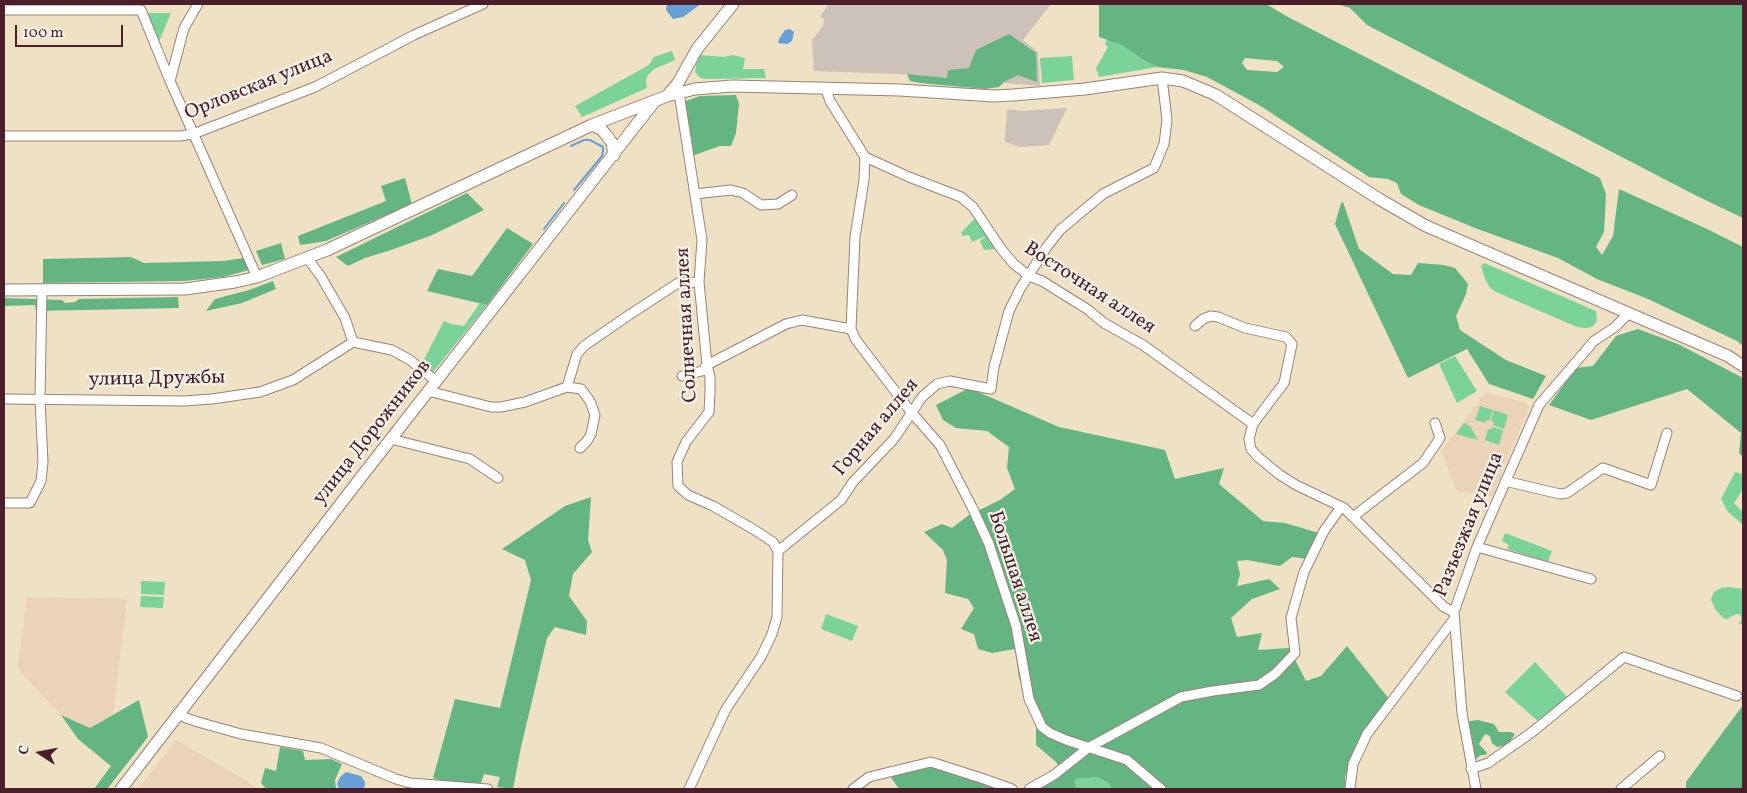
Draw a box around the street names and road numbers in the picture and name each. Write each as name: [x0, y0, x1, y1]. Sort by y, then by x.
street label: Орловская улица: [182, 45, 336, 127]
street label: Восточная аллея: [1019, 238, 1159, 340]
street label: Солнечная аллея: [672, 247, 704, 403]
street label: улица Дорожников: [309, 356, 437, 510]
street label: улица Дружбы: [88, 367, 226, 393]
street label: Горная аллея: [829, 374, 925, 482]
street label: Разъезжая улица: [1430, 449, 1510, 601]
street label: Большая аллея: [982, 508, 1046, 646]

